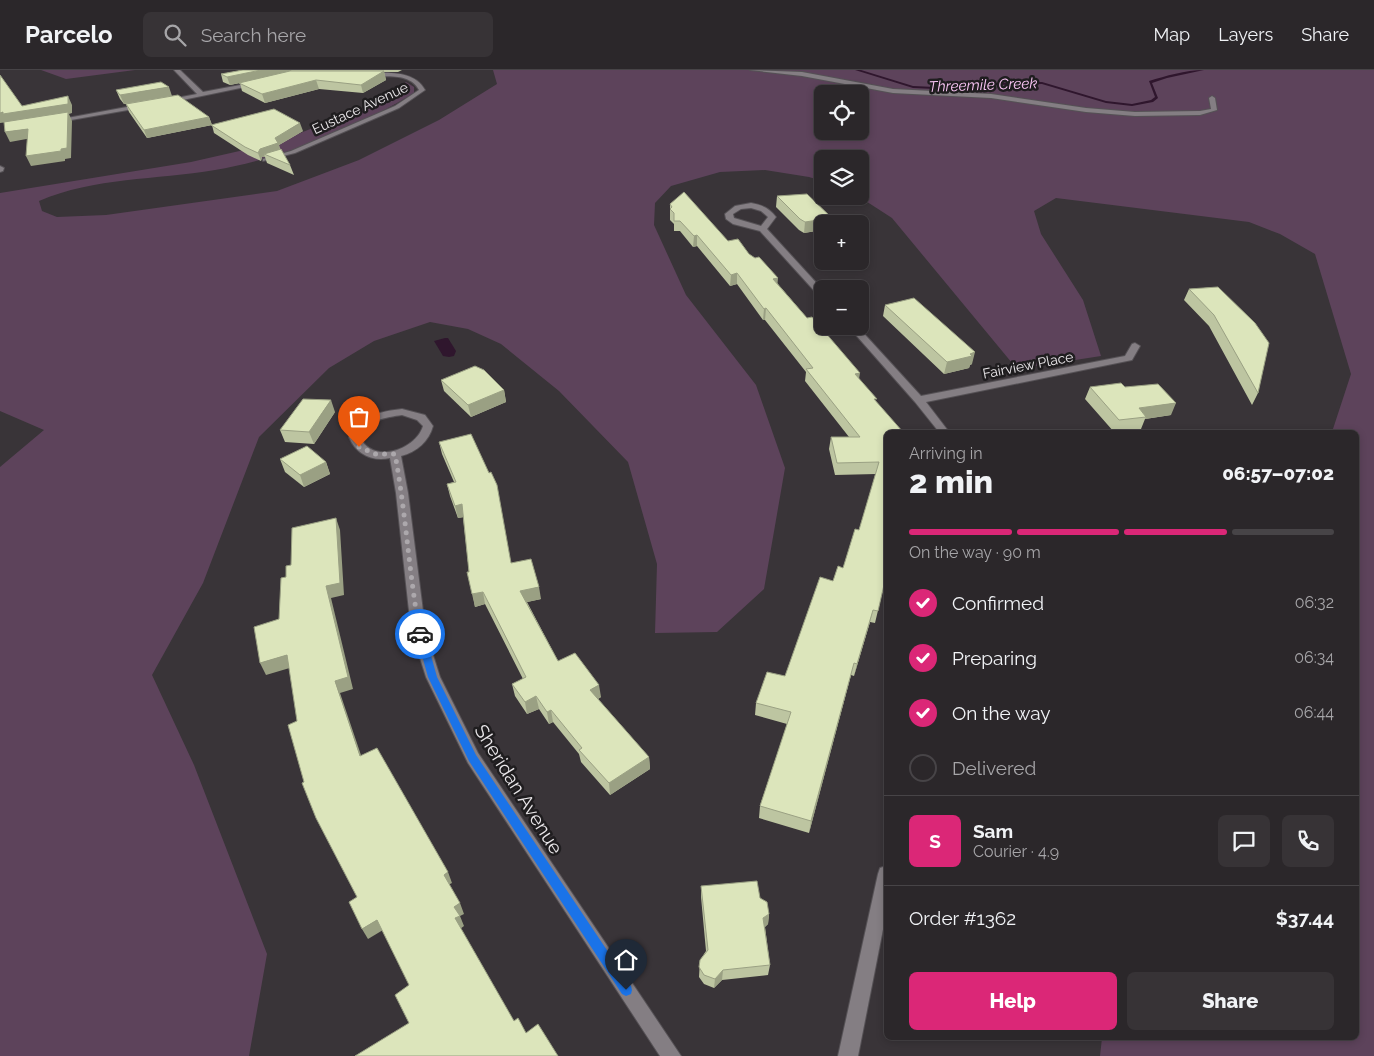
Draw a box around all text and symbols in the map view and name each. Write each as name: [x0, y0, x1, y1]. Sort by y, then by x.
search box: [143, 12, 493, 57]
text: Parcelo: [25, 20, 113, 49]
icon: search: [161, 21, 189, 49]
text: Search here: [201, 24, 306, 46]
text: Map: [1154, 24, 1190, 45]
text: Layers: [1218, 24, 1273, 45]
text: Share: [1301, 24, 1349, 45]
water label: Threemile Creek: [928, 74, 1038, 96]
street label: Eustace Avenue: [310, 79, 410, 137]
map controls: [814, 85, 869, 335]
button: locate: [814, 85, 869, 140]
button: layers: [814, 150, 869, 205]
button: +: [814, 215, 869, 270]
button: −: [814, 280, 869, 335]
street label: Fairview Place: [981, 348, 1075, 382]
pin: [338, 396, 380, 447]
icon: bag: [345, 403, 373, 431]
text: Arriving in: [909, 444, 983, 463]
text: 06:57–07:02: [1222, 462, 1334, 484]
text: 2 min: [909, 463, 993, 500]
text: On the way · 90 m: [909, 543, 1041, 562]
icon: check: [909, 589, 937, 617]
text: Confirmed: [952, 592, 1044, 614]
text: 06:32: [1295, 593, 1334, 612]
courier: [395, 609, 445, 659]
icon: car: [406, 620, 434, 648]
icon: check: [909, 644, 937, 672]
text: Preparing: [952, 647, 1037, 669]
text: 06:34: [1294, 648, 1334, 667]
icon: check: [909, 699, 937, 727]
text: On the way: [952, 702, 1051, 724]
text: 06:44: [1294, 703, 1334, 722]
street label: Sheridan Avenue: [470, 720, 568, 858]
text: Delivered: [952, 757, 1036, 779]
button: chat: [1218, 815, 1270, 867]
button: phone: [1282, 815, 1334, 867]
text: Sam: [973, 820, 1013, 842]
text: S: [929, 830, 941, 852]
text: Courier · 4.9: [973, 842, 1059, 861]
text: Order #1362: [909, 907, 1016, 929]
text: $37.44: [1276, 907, 1334, 929]
pin: [605, 939, 647, 990]
icon: home: [612, 946, 640, 974]
button: Help: [909, 972, 1117, 1030]
button: Share: [1127, 972, 1334, 1030]

